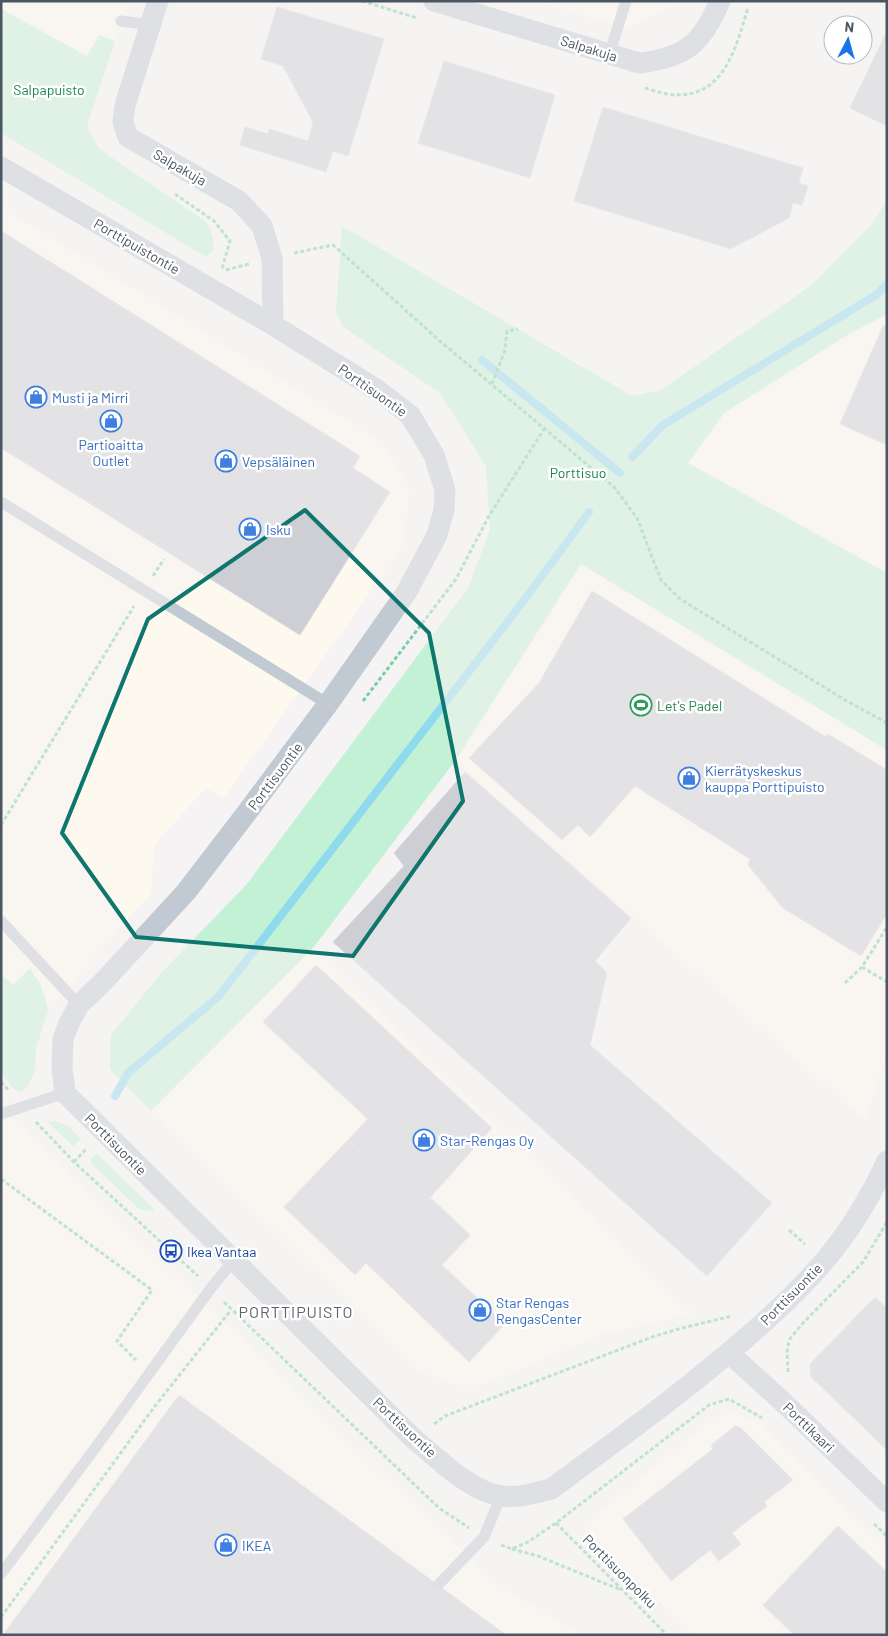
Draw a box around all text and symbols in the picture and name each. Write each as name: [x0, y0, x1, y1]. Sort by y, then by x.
north arrow: [823, 15, 873, 65]
text: N: [844, 18, 855, 36]
street label: Salpakuja: [559, 31, 619, 65]
park label: Salpapuisto: [13, 81, 85, 98]
street label: Salpakuja: [150, 145, 210, 189]
street label: Porttipuistontie: [91, 215, 183, 277]
street label: Porttisuontie: [335, 360, 411, 420]
shop icon: Musti ja Mirri: [24, 385, 48, 409]
place label: Musti ja Mirri: [52, 389, 128, 406]
shop icon: Partioaitta Outlet: [99, 409, 123, 433]
place label: Partioaitta Outlet: [78, 436, 144, 469]
shop icon: Vepsäläinen: [214, 449, 238, 473]
place label: Vepsäläinen: [242, 453, 315, 470]
park label: Porttisuo: [550, 464, 606, 481]
shop icon: Isku: [238, 517, 262, 541]
place label: Isku: [266, 521, 291, 538]
sports icon: Let's Padel: [629, 693, 653, 717]
place label: Let's Padel: [657, 697, 722, 714]
street label: Porttisuontie: [244, 739, 306, 813]
place label: Kierrätyskeskus kauppa Porttipuisto: [705, 762, 825, 795]
shop icon: Kierrätyskeskus kauppa Porttipuisto: [677, 766, 701, 790]
street label: Porttisuontie: [82, 1110, 150, 1178]
shop icon: Star-Rengas Oy: [412, 1128, 436, 1152]
place label: Star-Rengas Oy: [440, 1132, 534, 1149]
bus stop icon: Ikea Vantaa: [159, 1239, 183, 1263]
place label: Ikea Vantaa: [187, 1243, 256, 1260]
street label: Porttisuontie: [757, 1260, 825, 1328]
place label: Star Rengas RengasCenter: [496, 1294, 582, 1327]
shop icon: Star Rengas RengasCenter: [468, 1298, 492, 1322]
district label: PORTTIPUISTO: [239, 1302, 353, 1321]
street label: Porttisuontie: [370, 1393, 440, 1461]
street label: Porttikaari: [780, 1398, 838, 1456]
street label: Porttisuonpolku: [580, 1531, 660, 1611]
shop icon: IKEA: [214, 1533, 238, 1557]
place label: IKEA: [242, 1537, 272, 1554]

